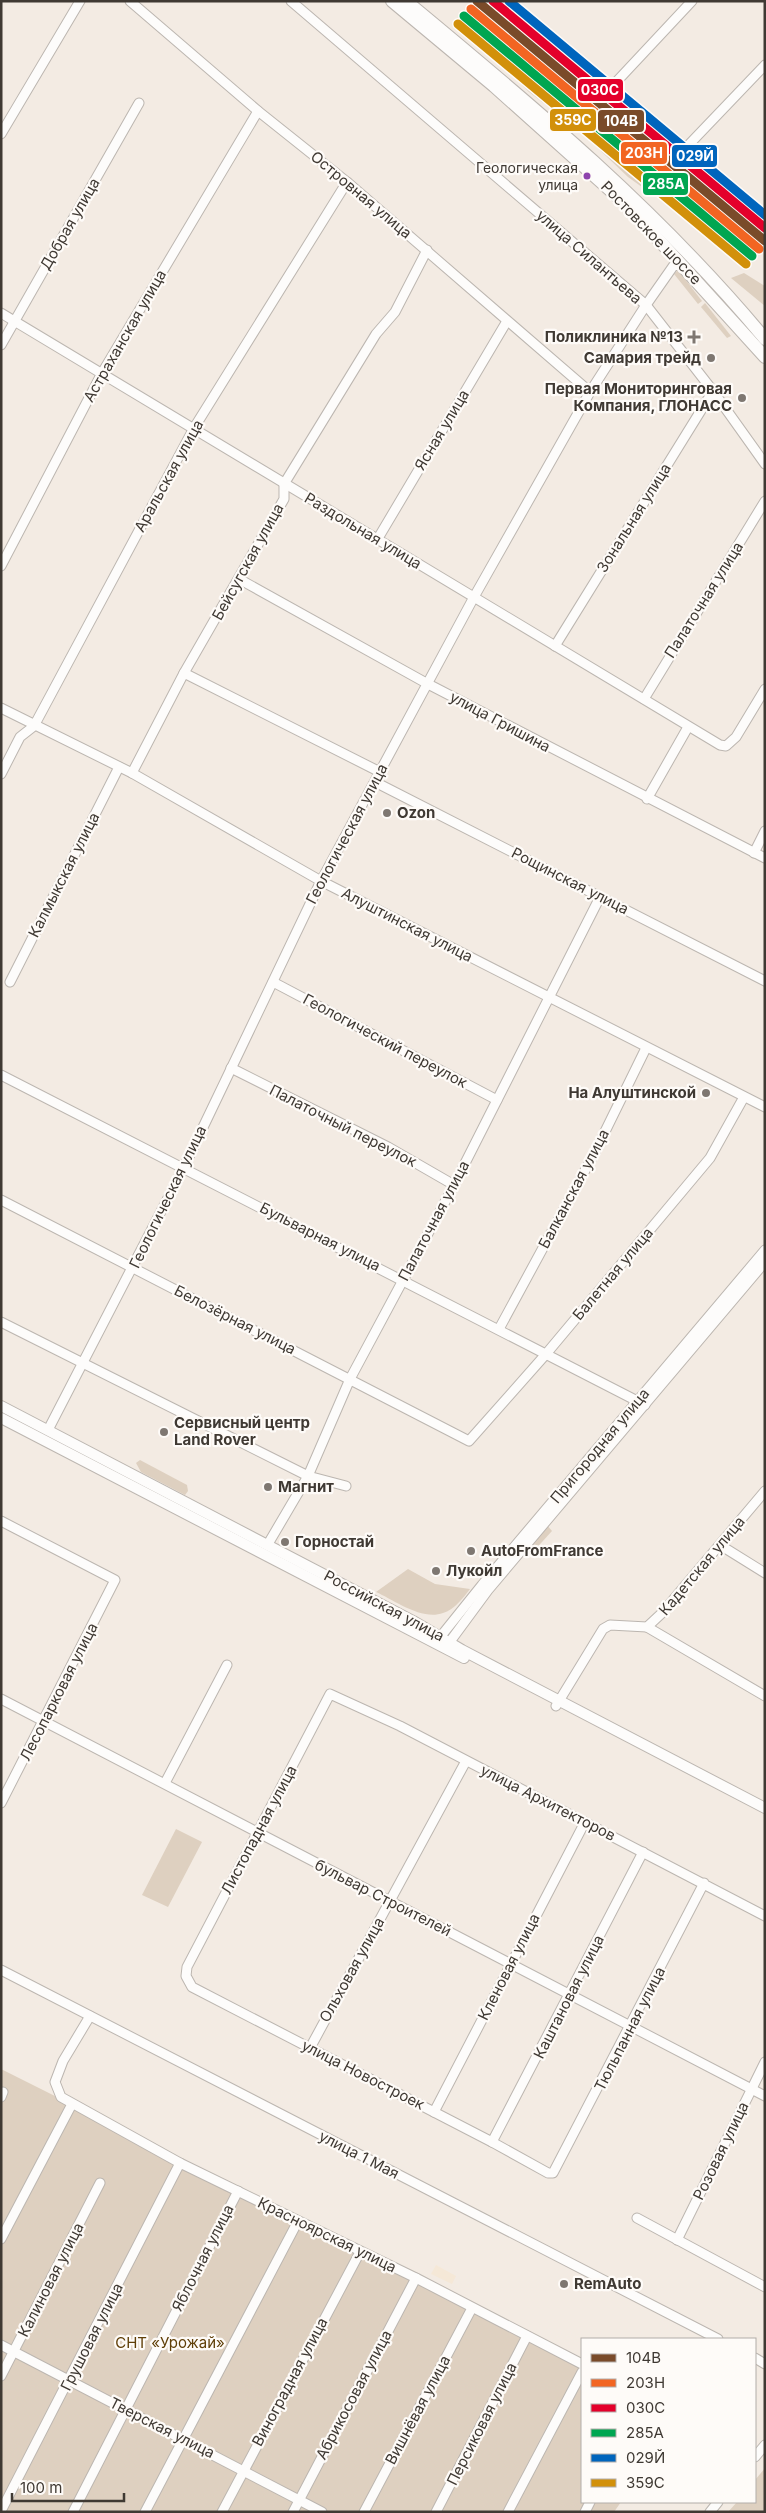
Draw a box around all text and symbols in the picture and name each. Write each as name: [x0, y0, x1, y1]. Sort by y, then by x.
line badge: 030C: [577, 78, 624, 102]
text: 030C: [581, 81, 619, 98]
line badge: 359С: [549, 108, 597, 132]
line badge: 104В: [597, 109, 645, 133]
text: 359С: [554, 111, 592, 128]
text: 104В: [604, 112, 638, 129]
line badge: 203Н: [620, 141, 668, 165]
text: 203Н: [625, 144, 663, 161]
line badge: 029Й: [671, 144, 718, 168]
text: 029Й: [676, 146, 714, 164]
street label: Островная улица: [307, 147, 416, 243]
place label: Геологическая улица: [476, 159, 578, 193]
marker: Геологическая улица: [582, 171, 592, 181]
line badge: 285А: [642, 172, 689, 196]
street label: Добрая улица: [36, 174, 104, 273]
text: 285А: [647, 175, 685, 192]
street label: Ростовское шоссе: [597, 177, 706, 288]
street label: улица Силантьева: [533, 206, 646, 308]
street label: Астраханская улица: [79, 266, 170, 405]
place label: Поликлиника №13: [545, 327, 683, 346]
marker: Поликлиника №13: [687, 330, 701, 344]
place label: Самария трейд: [584, 348, 701, 367]
marker: Самария трейд: [705, 352, 717, 364]
place label: Первая Мониторинговая Компания, ГЛОНАСС: [545, 379, 732, 415]
street label: Ясная улица: [410, 386, 473, 474]
marker: Первая Мониторинговая Компания, ГЛОНАСС: [736, 392, 748, 404]
street label: Аральская улица: [130, 416, 207, 535]
street label: Зональная улица: [592, 460, 675, 576]
street label: Раздольная улица: [301, 488, 425, 573]
street label: Бейсугская улица: [208, 500, 288, 623]
street label: Палаточная улица: [660, 538, 747, 661]
street label: улица Гришина: [447, 687, 554, 756]
street label: Геологическая улица: [302, 760, 392, 907]
place label: Ozon: [397, 803, 435, 822]
marker: Ozon: [381, 807, 393, 819]
street label: Калмыкская улица: [24, 809, 103, 940]
street label: Рощинская улица: [508, 843, 632, 918]
street label: Алуштинская улица: [338, 883, 476, 966]
street label: Геологический переулок: [300, 989, 471, 1092]
street label: Палаточный переулок: [266, 1080, 420, 1171]
place label: На Алуштинской: [568, 1083, 696, 1102]
marker: На Алуштинской: [700, 1087, 712, 1099]
street label: Геологическая улица: [125, 1122, 210, 1271]
street label: Балканская улица: [534, 1126, 613, 1252]
street label: Палаточная улица: [394, 1157, 473, 1284]
street label: Бульварная улица: [257, 1198, 384, 1275]
street label: Балетная улица: [568, 1223, 657, 1324]
street label: Белозёрная улица: [171, 1281, 299, 1358]
street label: Пригородная улица: [546, 1384, 653, 1507]
place label: Сервисный центр Land Rover: [174, 1413, 310, 1449]
marker: Сервисный центр Land Rover: [158, 1426, 170, 1438]
place label: Магнит: [278, 1477, 334, 1496]
marker: Магнит: [262, 1481, 274, 1493]
street label: Кадетская улица: [655, 1512, 749, 1619]
place label: Горностай: [295, 1532, 374, 1551]
marker: Горностай: [279, 1536, 291, 1548]
place label: AutoFromFrance: [481, 1541, 604, 1560]
marker: AutoFromFrance: [465, 1545, 477, 1557]
place label: Лукойл: [446, 1561, 502, 1580]
marker: Лукойл: [430, 1565, 442, 1577]
street label: Российская улица: [321, 1566, 448, 1645]
street label: Лесопарковая улица: [15, 1619, 102, 1764]
street label: улица Архитекторов: [477, 1760, 619, 1845]
street label: Листопадная улица: [216, 1762, 301, 1898]
street label: бульвар Строителей: [312, 1855, 455, 1940]
street label: Кленовая улица: [473, 1910, 544, 2023]
street label: Ольховая улица: [315, 1914, 388, 2026]
street label: Каштановая улица: [529, 1932, 608, 2062]
street label: Тюльпанная улица: [590, 1963, 669, 2094]
street label: улица Новостроек: [299, 2035, 428, 2114]
street label: Розовая улица: [689, 2099, 753, 2203]
street label: улица 1 Мая: [316, 2126, 403, 2183]
street label: Красноярская улица: [255, 2193, 400, 2276]
street label: Яблочная улица: [167, 2201, 238, 2314]
street label: Калиновая улица: [14, 2219, 88, 2340]
place label: RemAuto: [574, 2274, 641, 2293]
marker: RemAuto: [558, 2278, 570, 2290]
street label: Грушовая улица: [56, 2280, 127, 2394]
street label: Виноградная улица: [248, 2314, 332, 2449]
street label: Абрикосовая улица: [311, 2327, 396, 2463]
park label: СНТ «Урожай»: [115, 2333, 225, 2352]
legend: [581, 2338, 756, 2503]
text: 104В: [626, 2348, 661, 2367]
street label: Вишнёвая улица: [381, 2352, 454, 2468]
street label: Персиковая улица: [442, 2359, 521, 2488]
text: 203Н: [626, 2373, 665, 2392]
street label: Тверская улица: [106, 2393, 218, 2462]
text: 030C: [626, 2398, 665, 2417]
text: 285А: [626, 2423, 664, 2442]
text: 029Й: [626, 2448, 665, 2467]
scale bar: [12, 2470, 125, 2502]
text: 359С: [626, 2473, 665, 2492]
text: 100 m: [20, 2478, 62, 2497]

